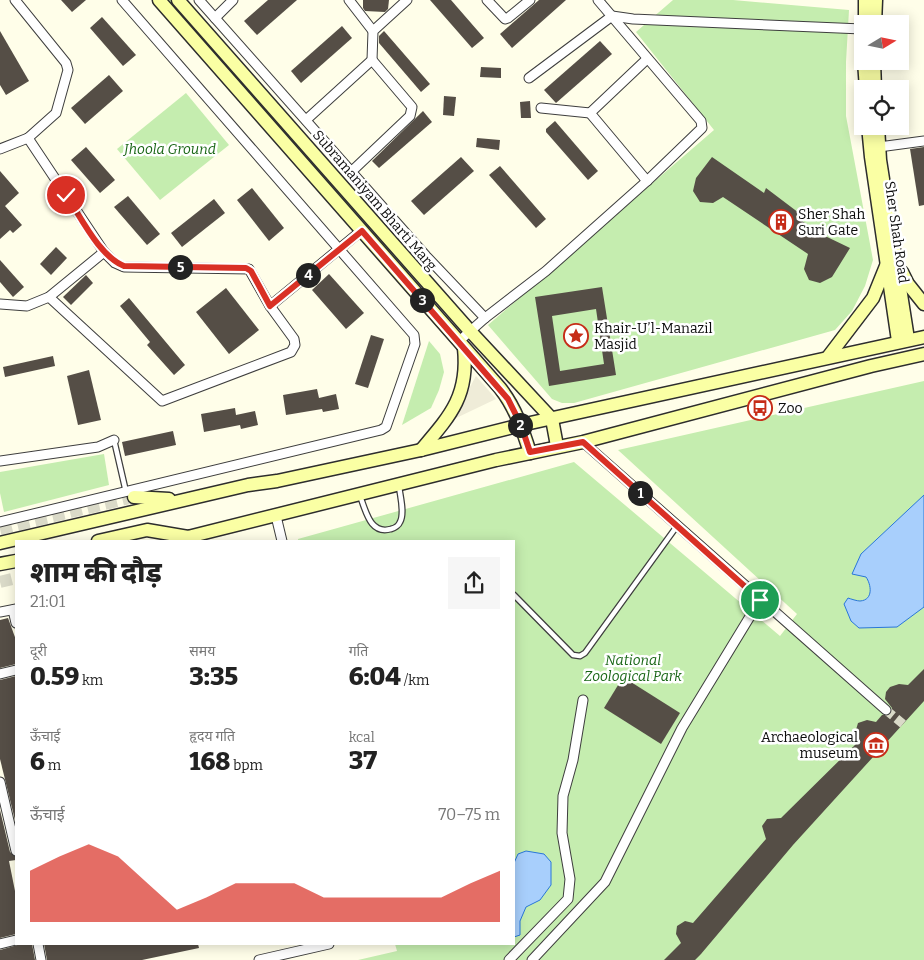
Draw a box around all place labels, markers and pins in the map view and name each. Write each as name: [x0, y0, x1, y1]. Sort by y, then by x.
pin: [45, 174, 87, 216]
place label: Sher Shah Suri Gate: [798, 206, 866, 239]
building icon: Sher Shah Suri Gate: [768, 209, 794, 235]
pin: 5: [168, 254, 192, 280]
pin: 4: [296, 262, 320, 288]
pin: 3: [410, 288, 434, 312]
place label: Khair-U’l-Manazil Masjid: [594, 320, 713, 353]
place icon: Khair-U’l-Manazil Masjid: [563, 323, 589, 349]
bus stop icon: Zoo: [747, 395, 773, 421]
place label: Zoo: [778, 400, 803, 417]
pin: 2: [508, 412, 532, 438]
pin: 1: [628, 480, 652, 506]
pin: [739, 579, 781, 621]
place label: Archaeological museum: [761, 729, 859, 762]
museum icon: Archaeological museum: [863, 732, 889, 758]

